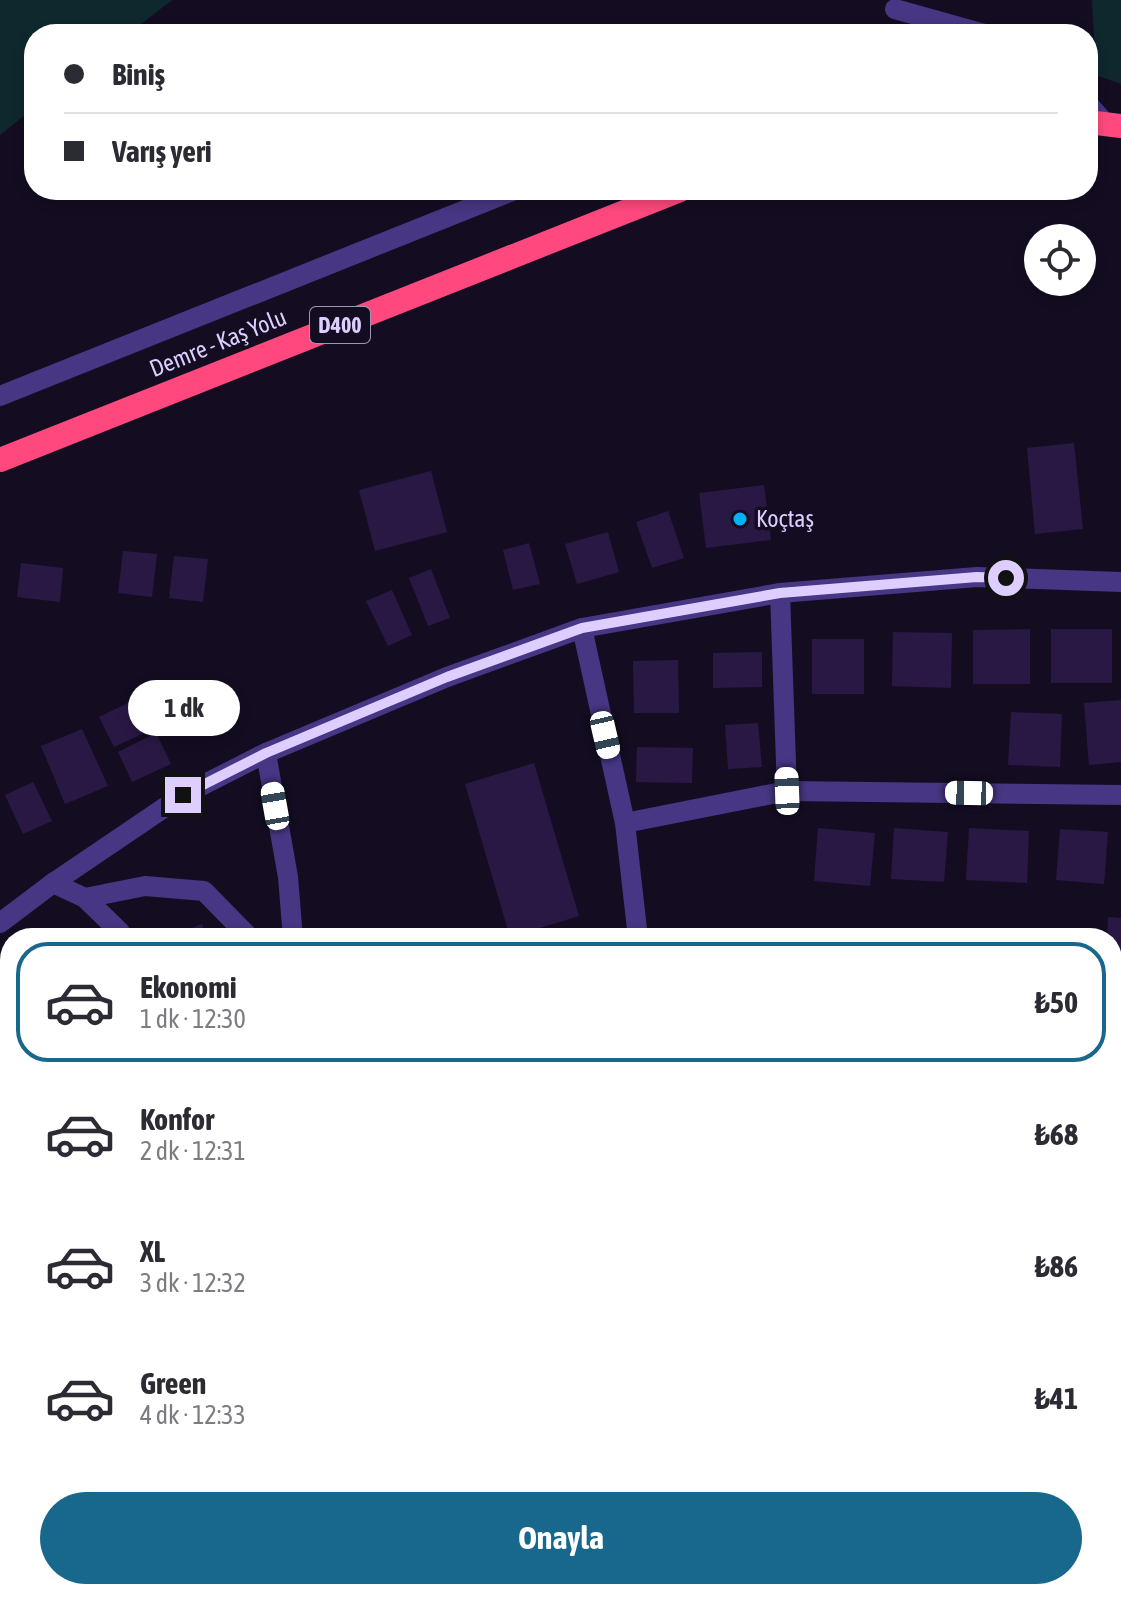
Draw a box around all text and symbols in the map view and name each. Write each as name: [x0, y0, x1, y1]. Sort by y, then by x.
text: Biniş: [112, 57, 165, 91]
text: Varış yeri: [112, 134, 212, 168]
map controls: [1024, 224, 1096, 296]
button: locate: [1024, 224, 1096, 296]
street label: Demre - Kaş Yolu: [146, 303, 290, 382]
road number: D400: [310, 307, 370, 343]
place label: Koçtaş: [756, 505, 814, 532]
marker: Koçtaş: [731, 510, 749, 528]
route start: [988, 560, 1024, 596]
callout: 1 dk: [127, 679, 239, 735]
text: 1 dk: [164, 693, 204, 723]
car: [588, 709, 622, 761]
car: [774, 767, 800, 815]
route end: [165, 777, 201, 813]
car: [259, 780, 291, 832]
car: [945, 781, 993, 805]
icon: car: [44, 966, 116, 1038]
text: Ekonomi: [140, 970, 237, 1004]
text: ₺50: [1035, 985, 1078, 1019]
text: 1 dk · 12:30: [140, 1004, 246, 1034]
icon: car: [44, 1098, 116, 1170]
text: Konfor: [140, 1102, 214, 1136]
text: ₺68: [1035, 1117, 1078, 1151]
text: 2 dk · 12:31: [140, 1136, 246, 1166]
icon: car: [44, 1230, 116, 1302]
text: XL: [140, 1234, 165, 1268]
text: ₺86: [1035, 1249, 1078, 1283]
text: 3 dk · 12:32: [140, 1268, 246, 1298]
icon: car: [44, 1362, 116, 1434]
text: Green: [140, 1366, 206, 1400]
text: ₺41: [1035, 1381, 1078, 1415]
text: 4 dk · 12:33: [140, 1400, 246, 1430]
button: Onayla: [40, 1492, 1082, 1584]

